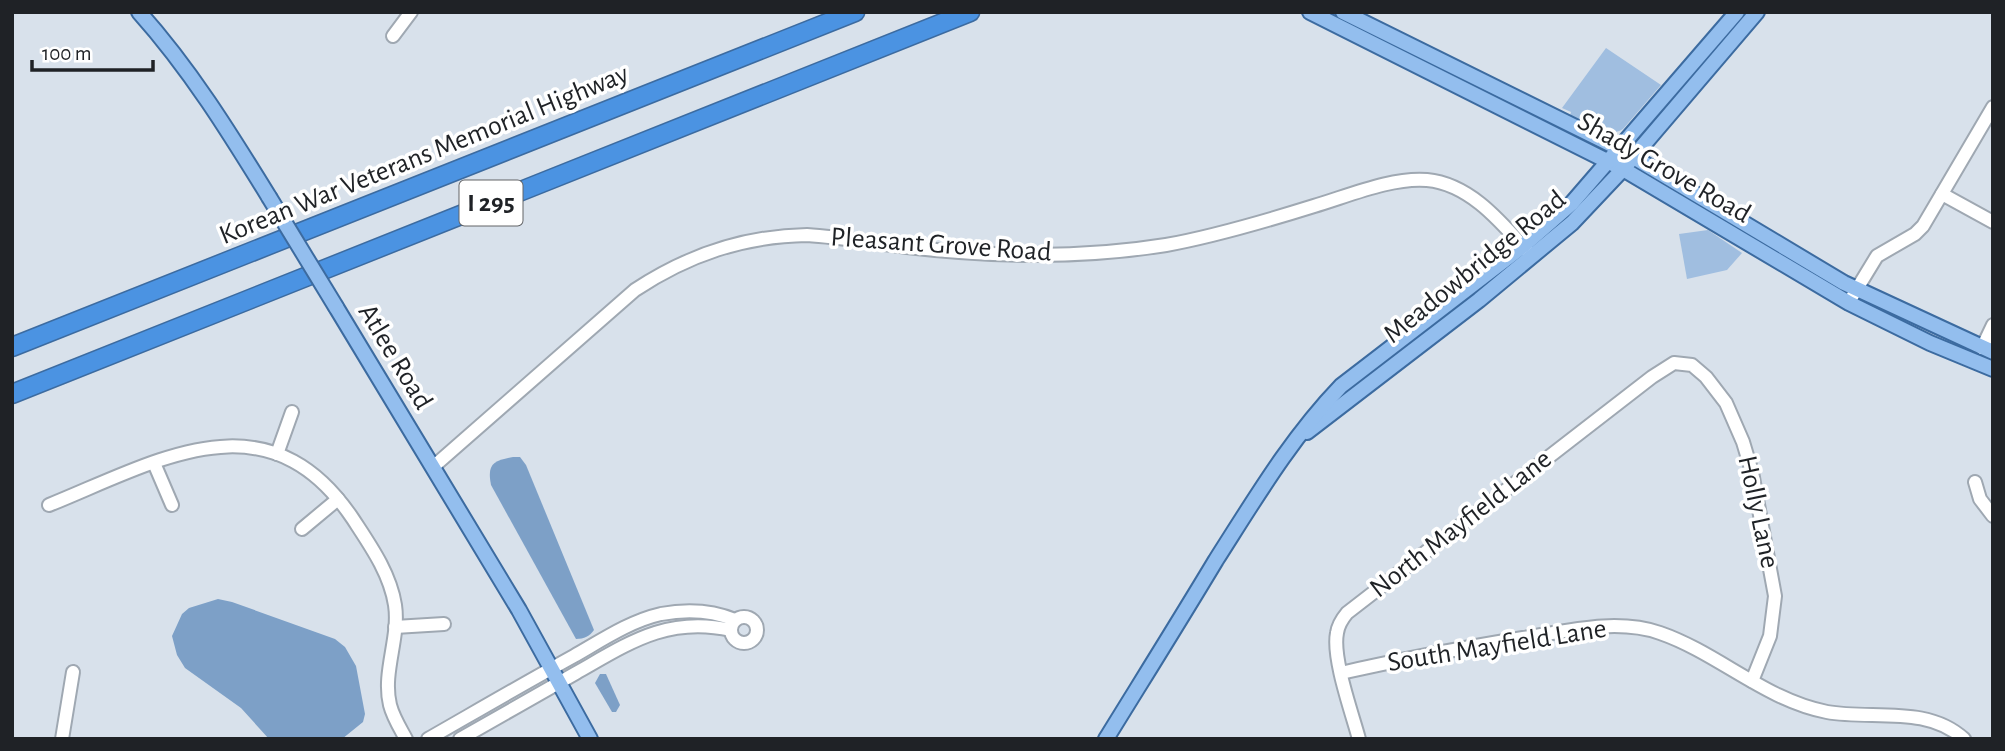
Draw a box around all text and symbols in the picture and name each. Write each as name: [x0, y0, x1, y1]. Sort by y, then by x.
scale bar: [32, 28, 152, 72]
text: 100 m: [42, 43, 92, 64]
street label: Korean War Veterans Memorial Highway: [215, 60, 633, 250]
street label: Shady Grove Road: [1573, 107, 1755, 229]
road number: I 295: [460, 180, 522, 226]
street label: Meadowbridge Road: [1379, 185, 1571, 349]
street label: Pleasant Grove Road: [829, 223, 1053, 267]
street label: Atlee Road: [353, 299, 437, 415]
street label: North Mayfield Lane: [1365, 445, 1557, 603]
street label: Holly Lane: [1732, 453, 1784, 571]
street label: South Mayfield Lane: [1386, 615, 1608, 677]

